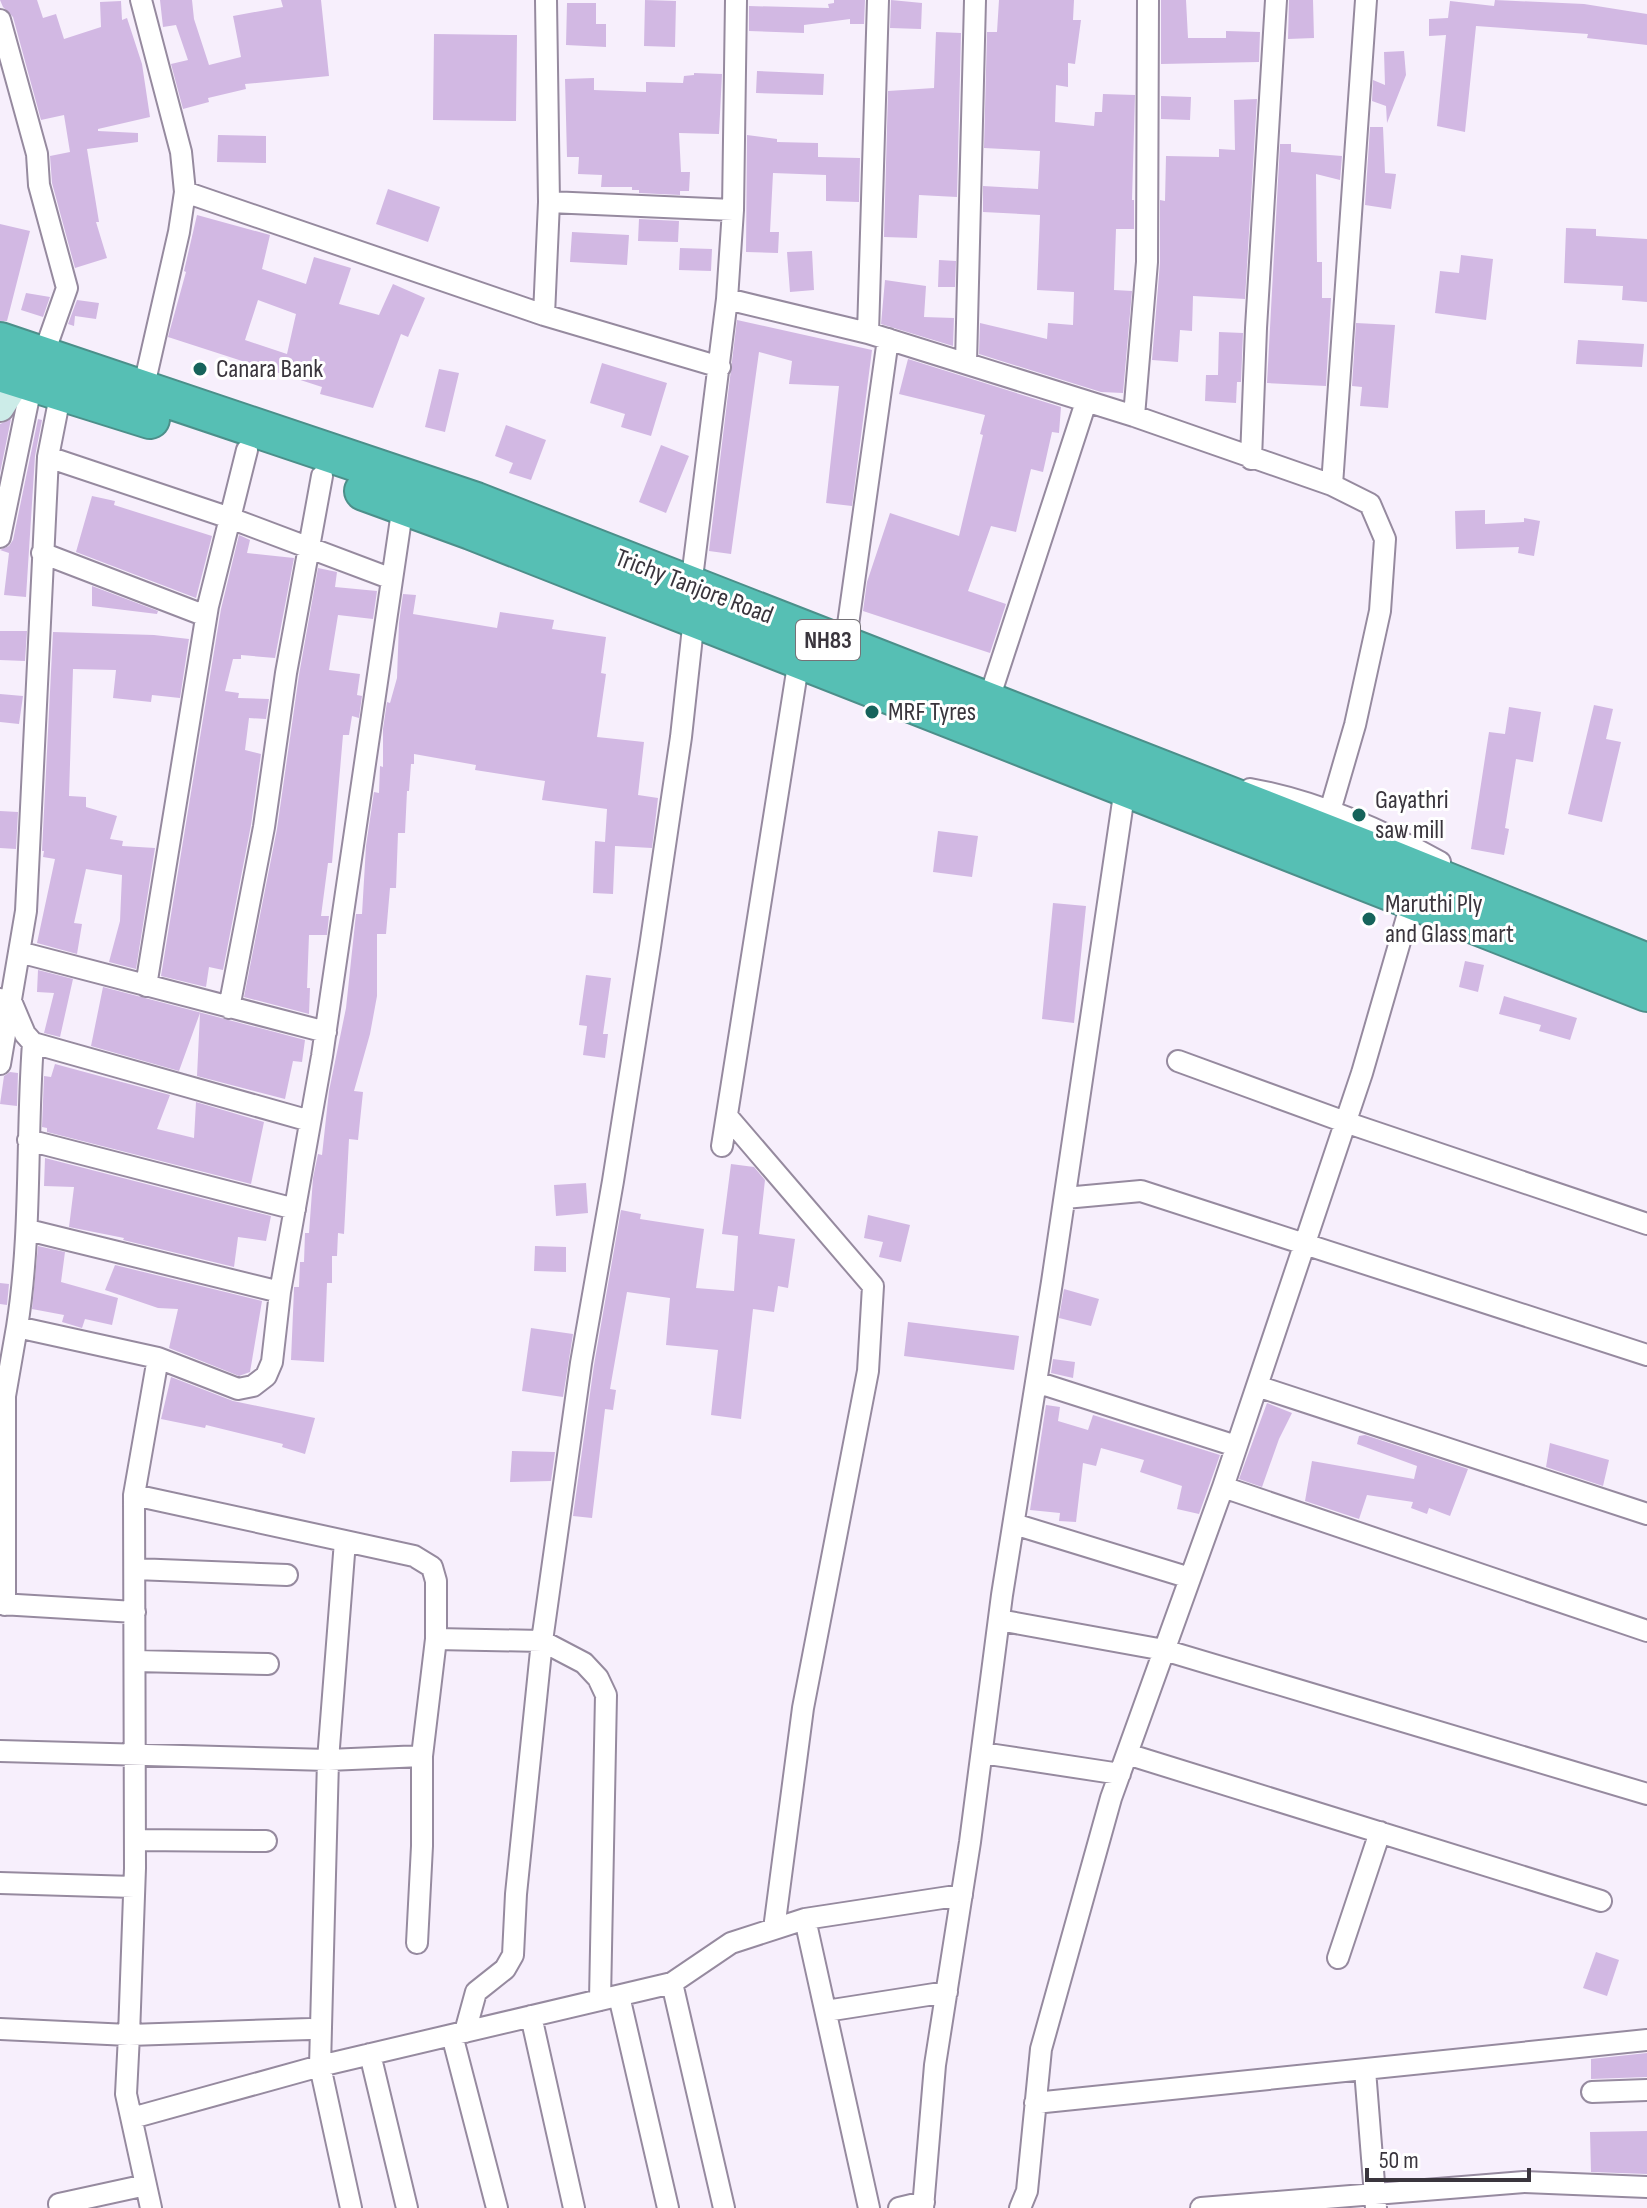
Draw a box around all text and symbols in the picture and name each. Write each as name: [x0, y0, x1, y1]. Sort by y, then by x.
place label: Canara Bank: [216, 354, 323, 385]
marker: Canara Bank: [191, 360, 209, 378]
street label: Trichy Tanjore Road: [611, 543, 777, 631]
road number: NH83: [796, 620, 860, 660]
place label: MRF Tyres: [888, 697, 976, 728]
marker: MRF Tyres: [863, 703, 881, 721]
place label: Gayathri saw mill: [1375, 785, 1449, 846]
marker: Gayathri saw mill: [1350, 806, 1368, 824]
place label: Maruthi Ply and Glass mart: [1385, 889, 1514, 950]
marker: Maruthi Ply and Glass mart: [1360, 910, 1378, 928]
scale bar: [1367, 2132, 1529, 2182]
text: 50 m: [1379, 2146, 1419, 2175]

